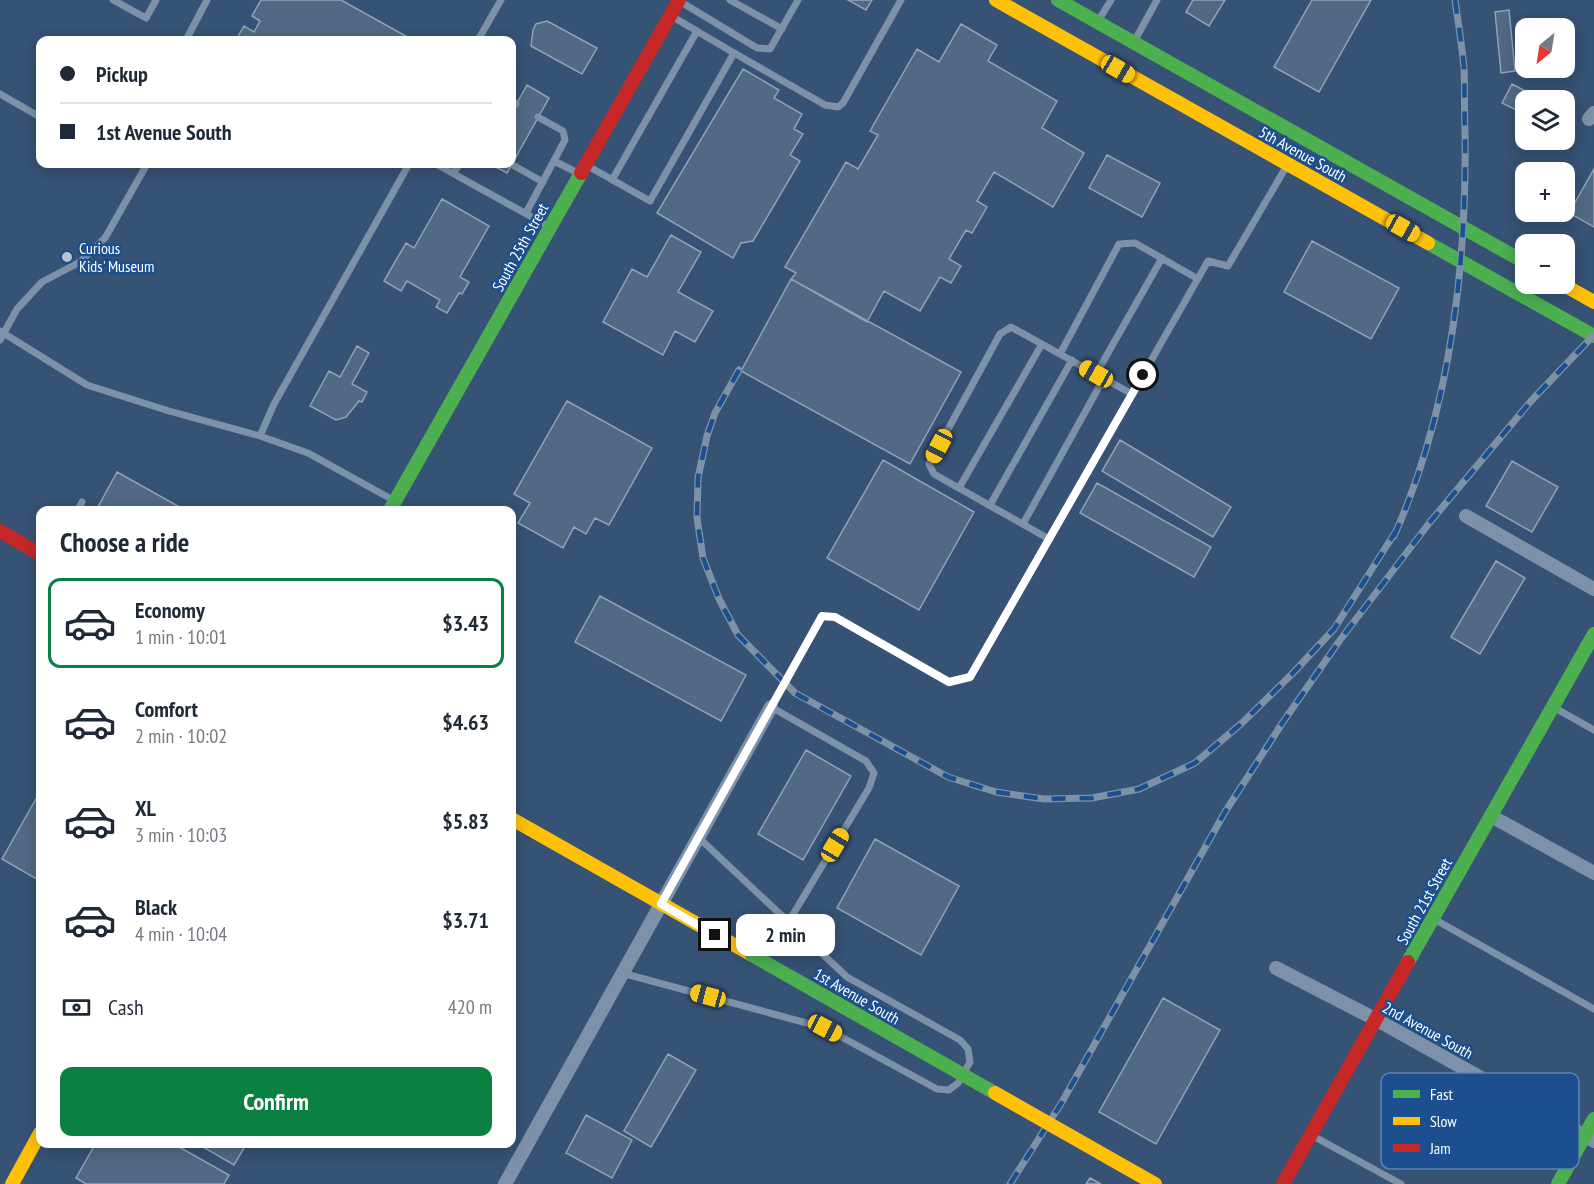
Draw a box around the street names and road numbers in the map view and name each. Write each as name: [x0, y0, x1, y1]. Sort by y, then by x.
street label: 5th Avenue South: [1255, 122, 1351, 186]
street label: South 25th Street: [488, 199, 553, 295]
street label: South 21st Street: [1392, 854, 1456, 948]
street label: 1st Avenue South: [810, 963, 904, 1029]
street label: 2nd Avenue South: [1379, 997, 1477, 1063]

